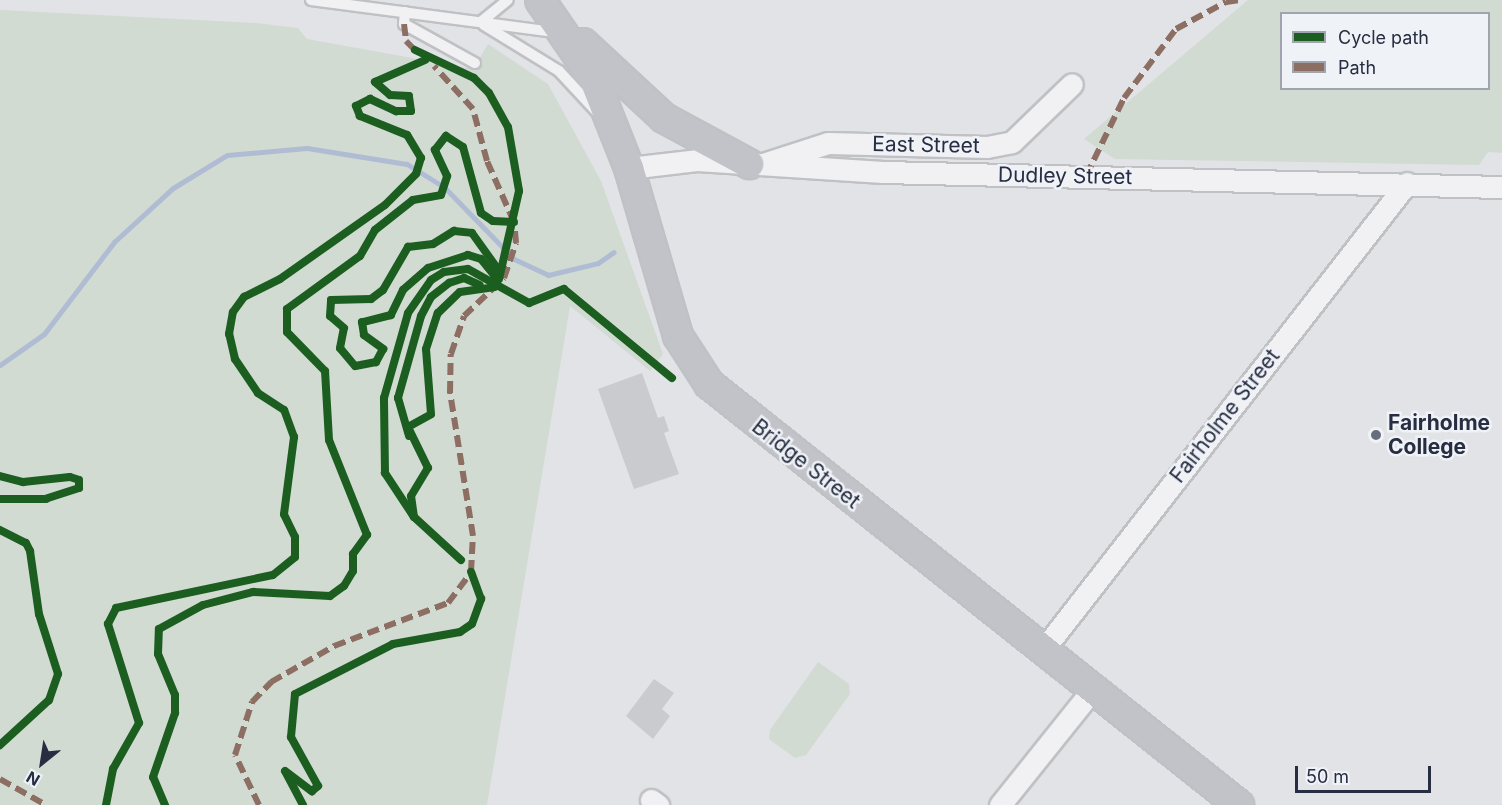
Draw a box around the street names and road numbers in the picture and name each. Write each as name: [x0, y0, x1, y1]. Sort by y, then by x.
street label: East Street: [872, 131, 980, 159]
street label: Dudley Street: [998, 162, 1132, 190]
street label: Fairholme Street: [1165, 344, 1285, 488]
street label: Bridge Street: [747, 414, 865, 514]

